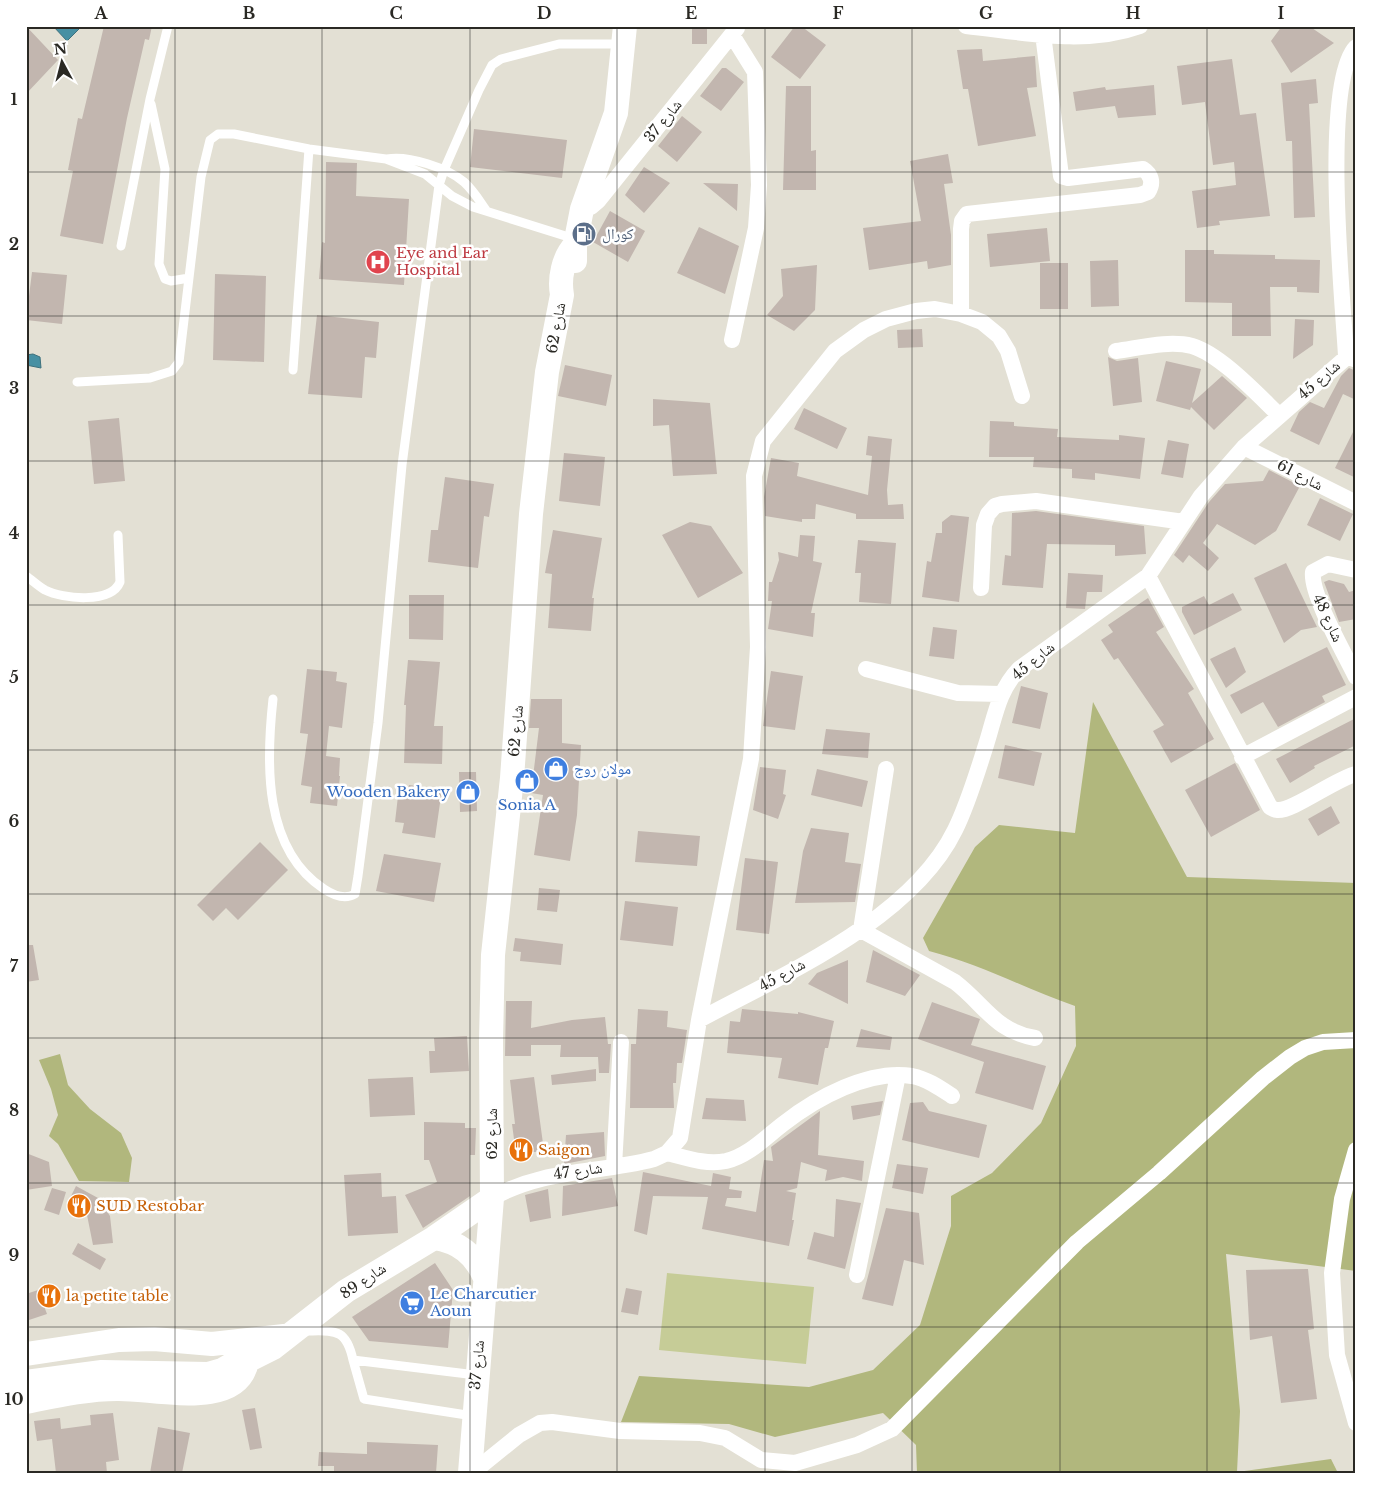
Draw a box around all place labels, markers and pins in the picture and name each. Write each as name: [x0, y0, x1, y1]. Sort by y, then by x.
fuel station icon: كورال: [571, 221, 597, 247]
place label: كورال: [602, 224, 634, 244]
place label: Eye and Ear Hospital: [396, 243, 489, 279]
hospital icon: Eye and Ear Hospital: [365, 249, 391, 275]
shop icon: مولان روج: [543, 756, 569, 782]
place label: مولان روج: [574, 759, 631, 779]
shop icon: Sonia A: [514, 768, 540, 794]
shop icon: Wooden Bakery: [455, 779, 481, 805]
place label: Wooden Bakery: [326, 782, 450, 801]
place label: Sonia A: [498, 795, 557, 814]
restaurant icon: Saigon: [508, 1137, 534, 1163]
place label: Saigon: [538, 1140, 590, 1159]
restaurant icon: SUD Restobar: [66, 1193, 92, 1219]
place label: SUD Restobar: [96, 1196, 205, 1215]
restaurant icon: la petite table: [36, 1283, 62, 1309]
place label: Le Charcutier Aoun: [429, 1284, 537, 1320]
place label: la petite table: [66, 1286, 169, 1305]
supermarket icon: Le Charcutier Aoun: [399, 1290, 425, 1316]

